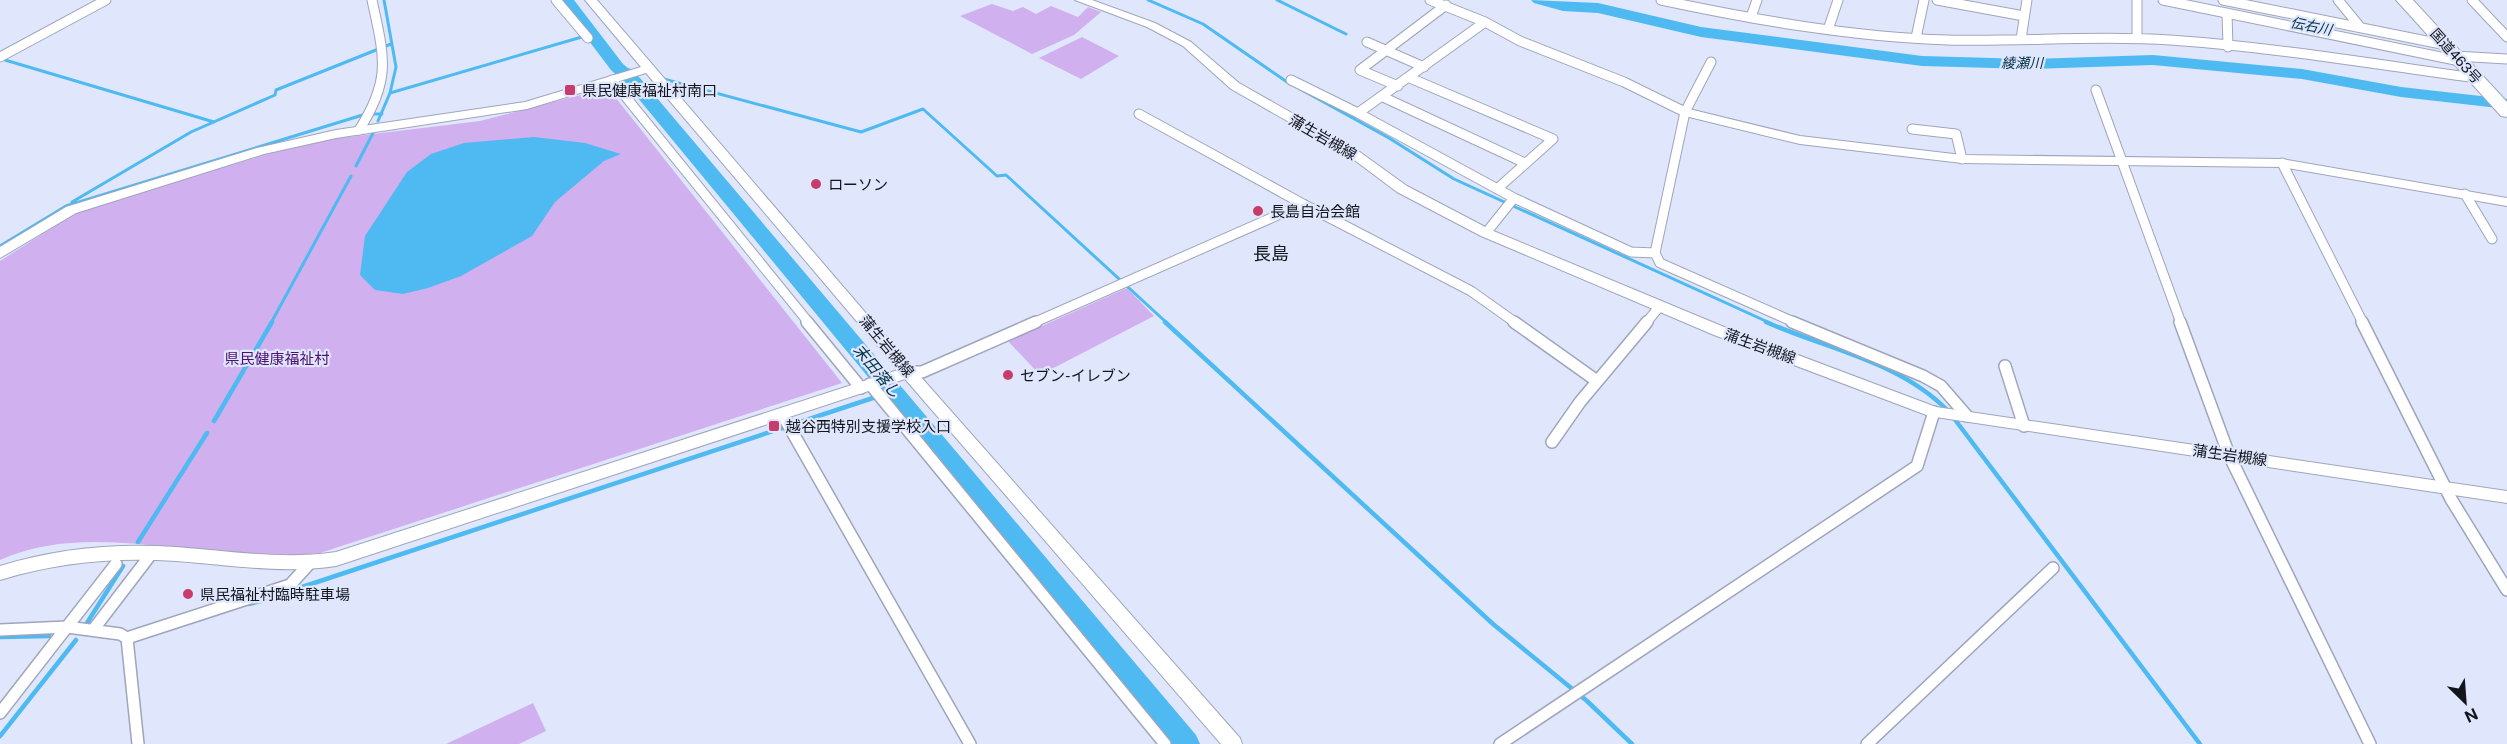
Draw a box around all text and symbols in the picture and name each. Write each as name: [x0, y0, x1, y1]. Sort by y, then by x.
water label: 伝右川: [2289, 14, 2335, 38]
street label: 国道463号: [2427, 25, 2485, 87]
water label: 綾瀬川: [2001, 55, 2045, 71]
place label: 県民健康福祉村南口: [582, 82, 717, 99]
marker: 県民健康福祉村南口: [563, 83, 577, 97]
street label: 蒲生岩槻線: [1286, 111, 1360, 163]
place label: ローソン: [828, 176, 888, 193]
marker: ローソン: [809, 177, 823, 191]
place label: 長島自治会館: [1270, 203, 1360, 220]
marker: 長島自治会館: [1251, 204, 1265, 218]
district label: 長島: [1253, 243, 1289, 264]
street label: 蒲生岩槻線: [856, 312, 918, 380]
street label: 蒲生岩槻線: [1722, 325, 1798, 367]
water label: 末田落し: [849, 340, 905, 402]
park label: 県民健康福祉村: [224, 350, 330, 367]
place label: セブン-イレブン: [1020, 367, 1131, 384]
marker: セブン-イレブン: [1001, 368, 1015, 382]
place label: 越谷西特別支援学校入口: [785, 418, 951, 435]
marker: 越谷西特別支援学校入口: [767, 419, 781, 433]
street label: 蒲生岩槻線: [2192, 441, 2268, 469]
place label: 県民福祉村臨時駐車場: [200, 586, 350, 603]
marker: 県民福祉村臨時駐車場: [181, 587, 195, 601]
north arrow: [2435, 672, 2495, 732]
text: N: [2461, 704, 2481, 726]

